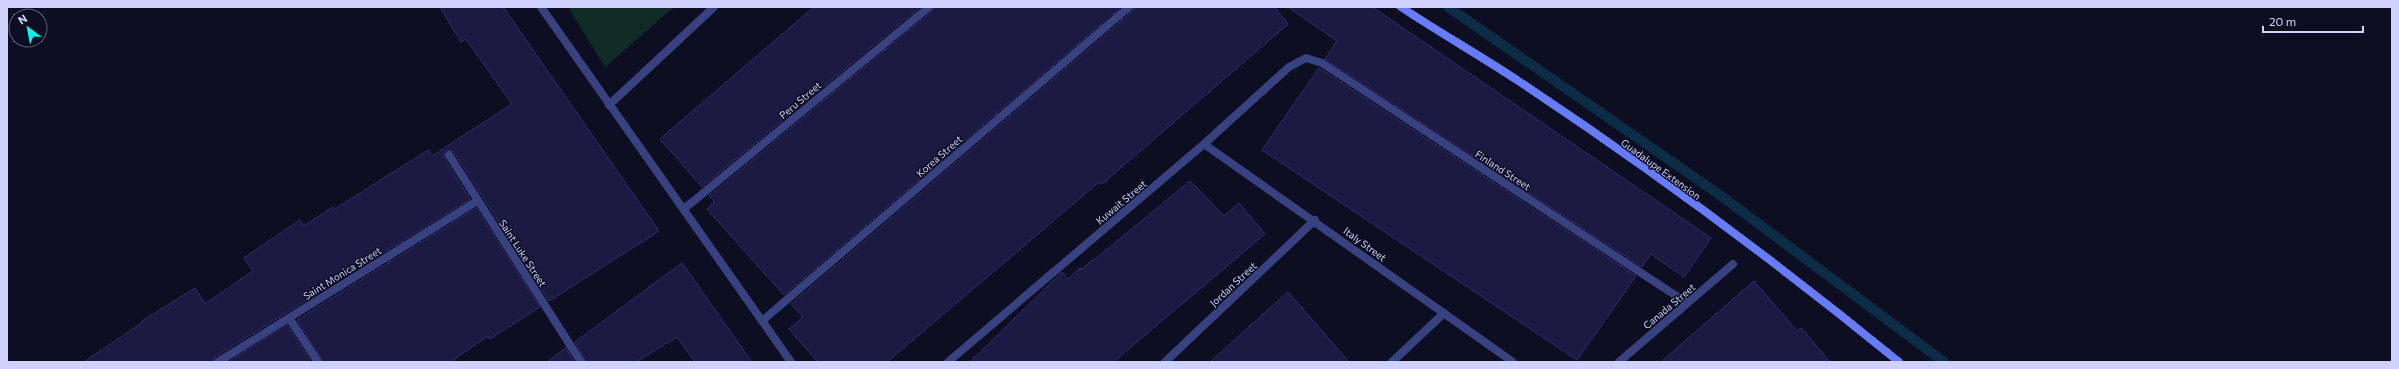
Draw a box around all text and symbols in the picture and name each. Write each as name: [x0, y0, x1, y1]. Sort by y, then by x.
north arrow: [8, 8, 48, 48]
scale bar: [2263, 8, 2363, 34]
text: N: [15, 11, 29, 27]
text: 20 m: [2269, 14, 2296, 28]
street label: Peru Street: [777, 79, 823, 121]
street label: Korea Street: [914, 133, 964, 179]
street label: Guadalupe Extension: [1619, 136, 1703, 202]
street label: Finland Street: [1473, 148, 1533, 192]
street label: Kuwait Street: [1093, 177, 1149, 227]
street label: Saint Luke Street: [497, 217, 549, 289]
street label: Italy Street: [1341, 224, 1389, 264]
street label: Saint Monica Street: [301, 244, 383, 302]
street label: Jordan Street: [1207, 259, 1259, 309]
street label: Canada Street: [1641, 281, 1697, 331]

